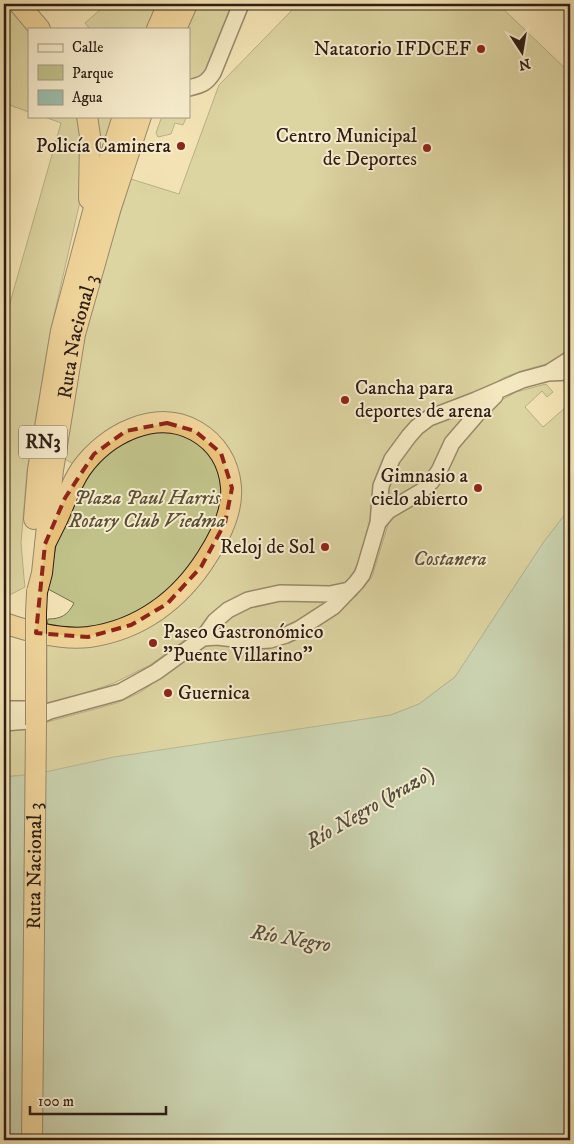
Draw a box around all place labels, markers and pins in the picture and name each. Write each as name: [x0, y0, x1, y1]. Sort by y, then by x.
place label: Natatorio IFDCEF: [314, 37, 471, 62]
marker: Natatorio IFDCEF: [475, 43, 487, 55]
place label: Centro Municipal de Deportes: [276, 124, 417, 172]
place label: Policía Caminera: [36, 134, 172, 159]
marker: Policía Caminera: [175, 140, 187, 152]
marker: Centro Municipal de Deportes: [421, 142, 433, 154]
place label: Cancha para deportes de arena: [355, 376, 492, 424]
marker: Cancha para deportes de arena: [339, 394, 351, 406]
place label: Gimnasio a cielo abierto: [371, 464, 468, 512]
marker: Gimnasio a cielo abierto: [472, 482, 484, 494]
place label: Reloj de Sol: [220, 535, 315, 560]
marker: Reloj de Sol: [319, 541, 331, 553]
place label: Paseo Gastronómico "Puente Villarino": [163, 620, 323, 668]
marker: Paseo Gastronómico "Puente Villarino": [147, 637, 159, 649]
place label: Guernica: [178, 681, 251, 706]
marker: Guernica: [162, 687, 174, 699]

